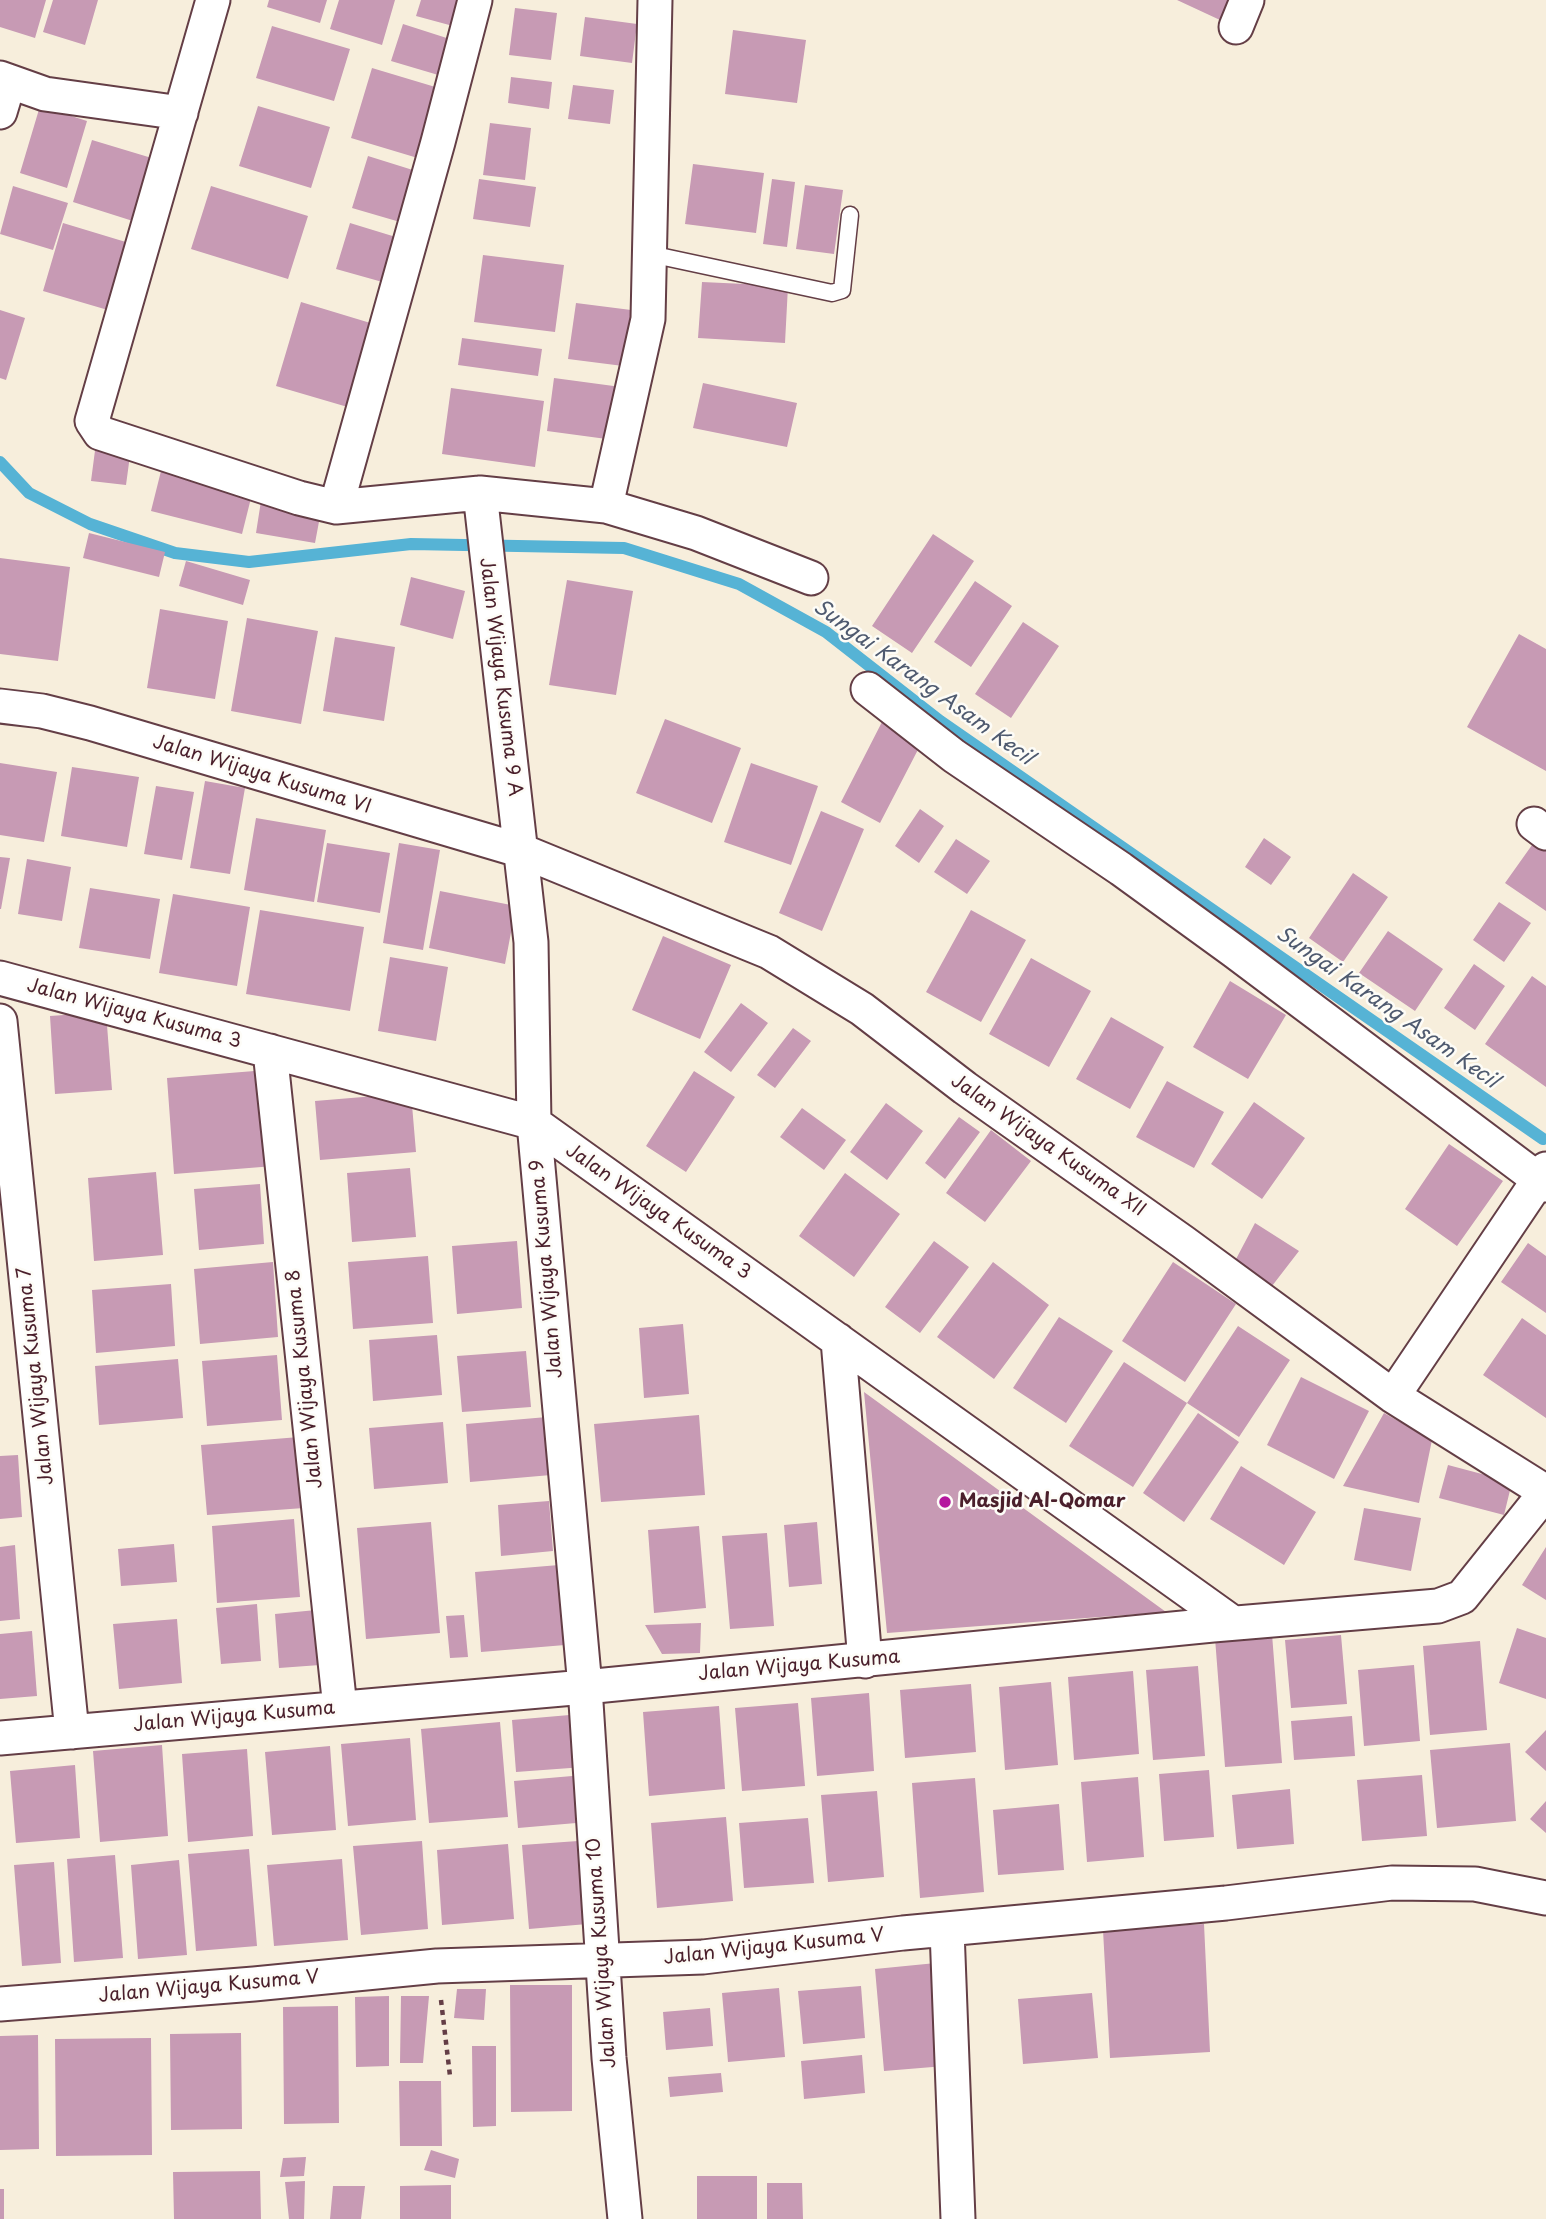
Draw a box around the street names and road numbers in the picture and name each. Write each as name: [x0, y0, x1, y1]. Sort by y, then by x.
street label: Jalan Wijaya Kusuma 9 A: [474, 556, 526, 798]
street label: Jalan Wijaya Kusuma VI: [150, 731, 374, 819]
street label: Jalan Wijaya Kusuma 3: [24, 974, 244, 1054]
street label: Jalan Wijaya Kusuma XII: [946, 1070, 1150, 1222]
street label: Jalan Wijaya Kusuma 3: [561, 1139, 755, 1285]
street label: Jalan Wijaya Kusuma 9: [526, 1159, 568, 1379]
street label: Jalan Wijaya Kusuma 7: [13, 1266, 59, 1486]
street label: Jalan Wijaya Kusuma 8: [282, 1268, 328, 1490]
street label: Jalan Wijaya Kusuma: [697, 1646, 901, 1686]
street label: Jalan Wijaya Kusuma: [132, 1697, 336, 1737]
street label: Jalan Wijaya Kusuma 10: [583, 1837, 621, 2069]
street label: Jalan Wijaya Kusuma V: [663, 1924, 885, 1970]
street label: Jalan Wijaya Kusuma V: [98, 1966, 320, 2008]

